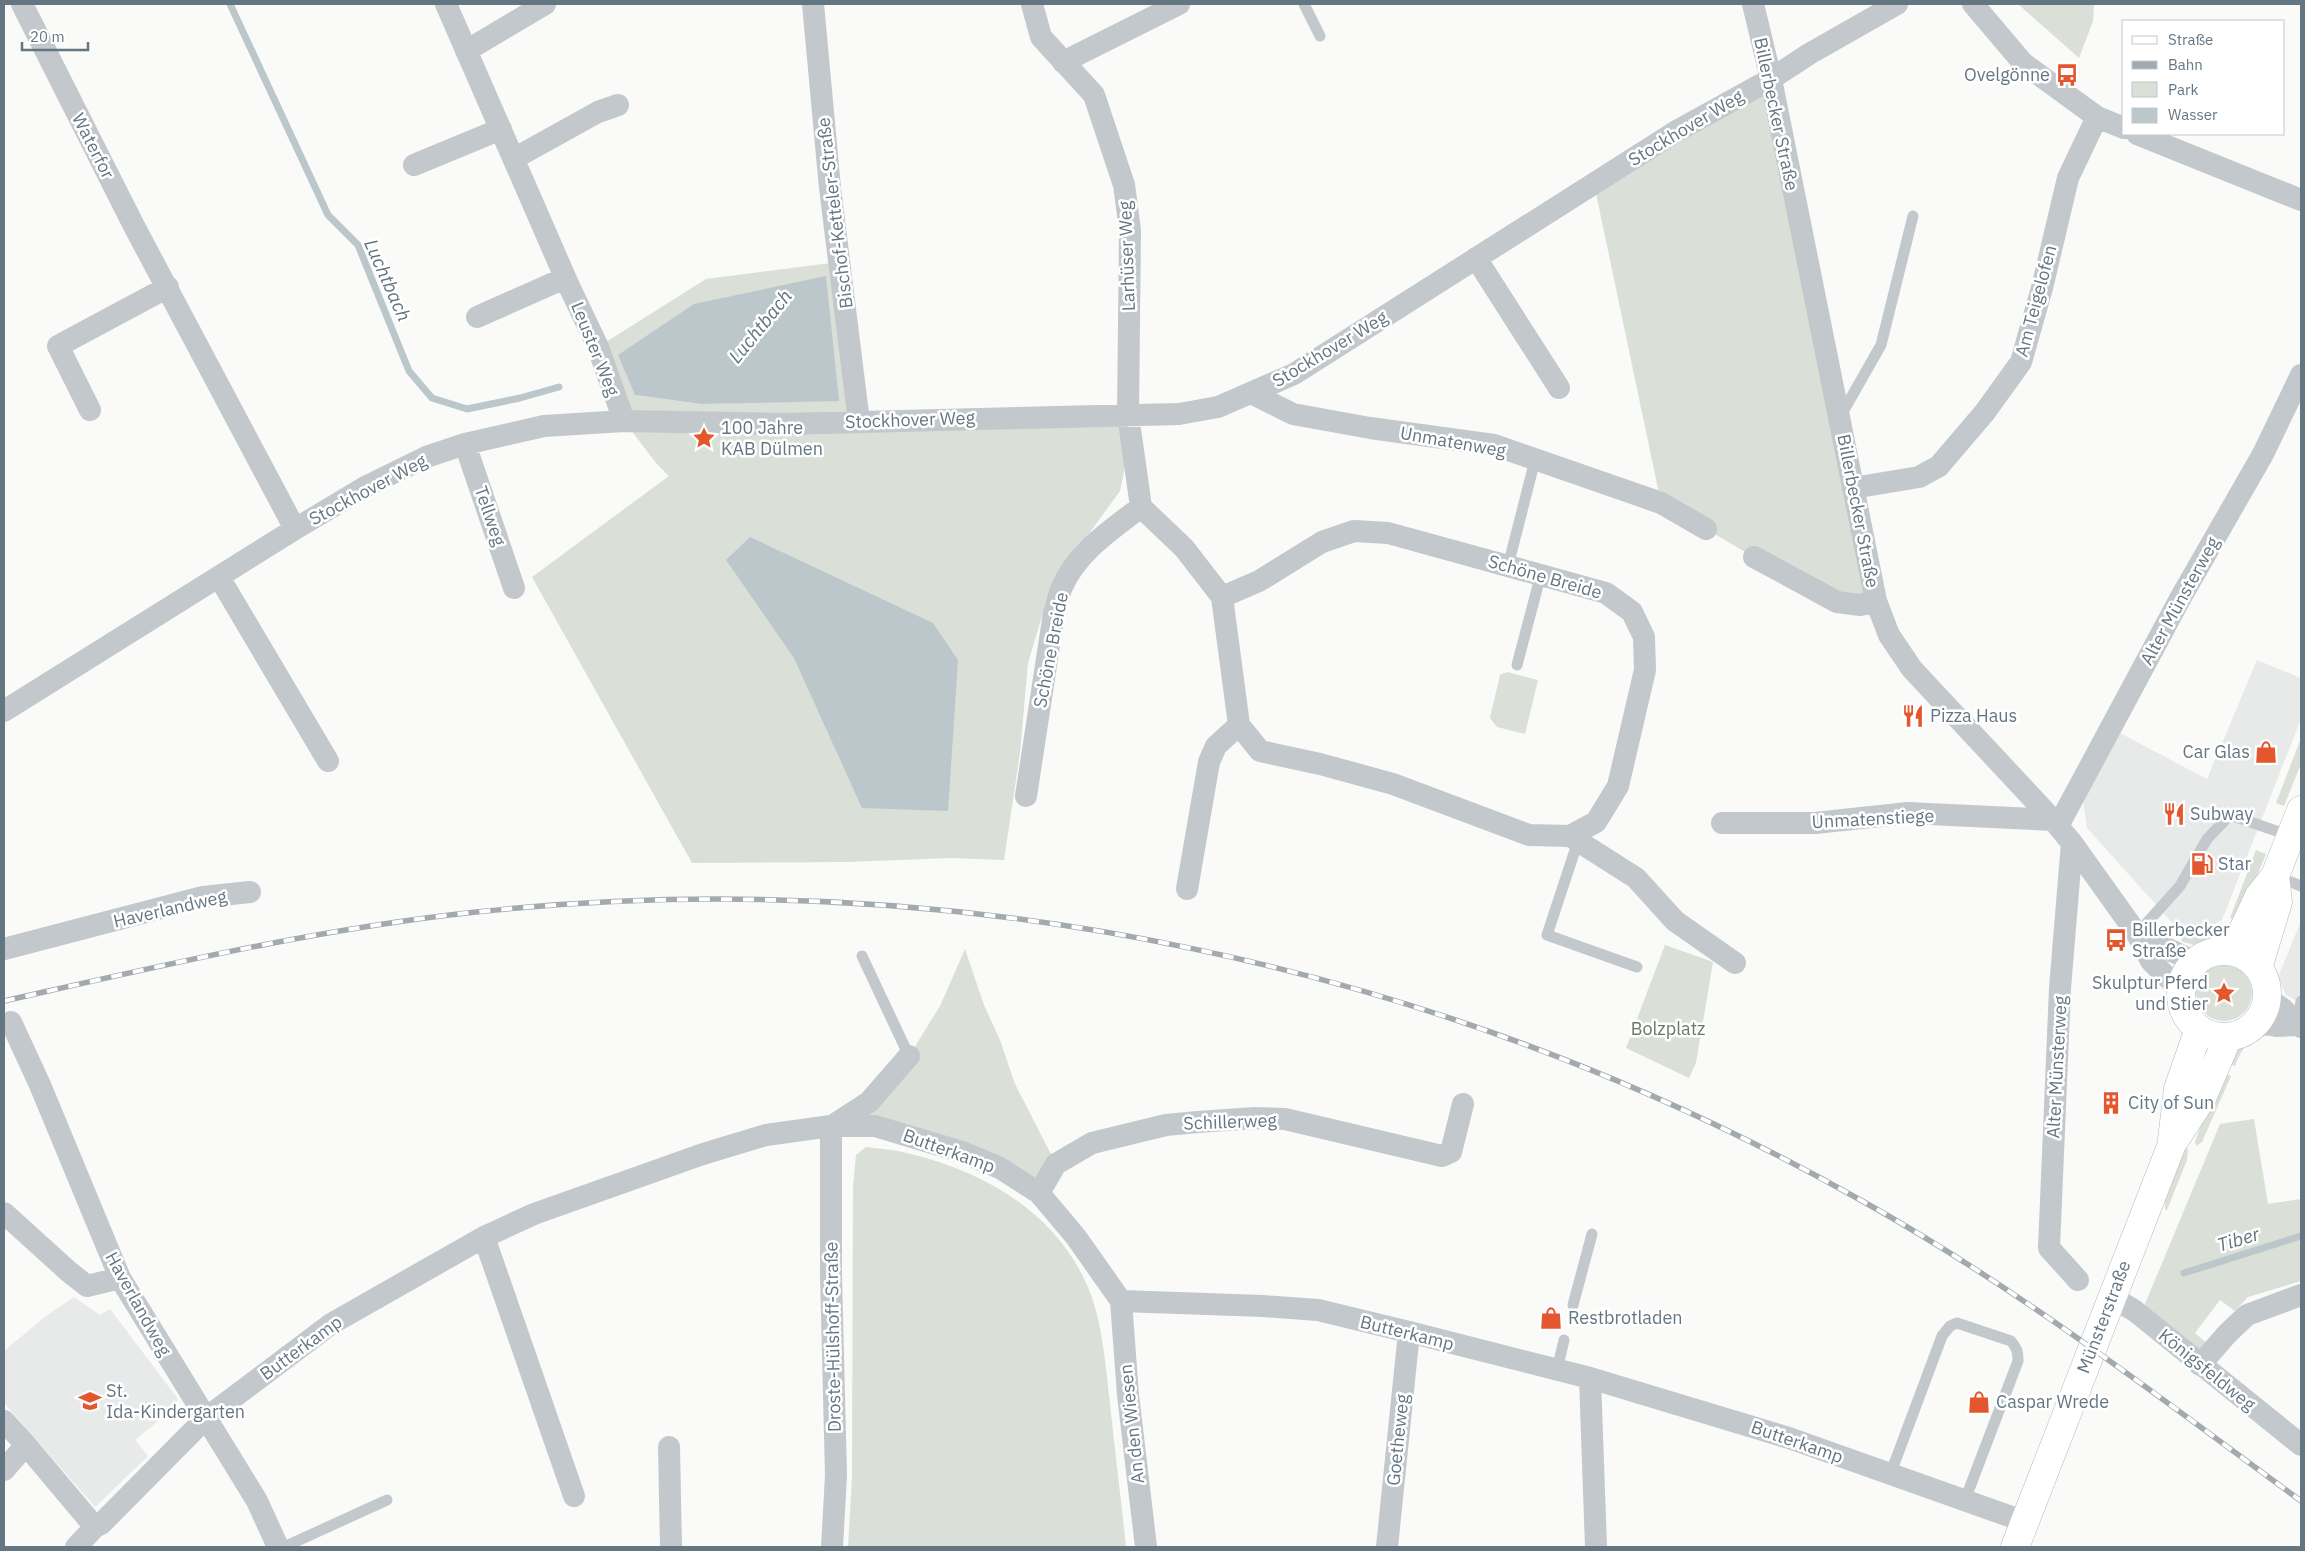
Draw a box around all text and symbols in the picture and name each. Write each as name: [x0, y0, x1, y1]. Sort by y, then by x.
scale bar: [22, 20, 89, 52]
legend: [2122, 20, 2285, 135]
text: 20 m: [30, 27, 65, 46]
text: Straße: [2168, 30, 2213, 49]
street label: Billerbecker Straße: [1749, 35, 1804, 193]
text: Bahn: [2168, 55, 2203, 74]
bus stop icon: Ovelgönne: [2054, 62, 2080, 88]
place label: Ovelgönne: [1964, 63, 2050, 86]
text: Park: [2168, 80, 2198, 99]
street label: Stockhover Weg: [1624, 84, 1748, 171]
text: Wasser: [2168, 105, 2218, 124]
street label: Waterfor: [67, 109, 120, 183]
street label: Bischof-Ketteler-Straße: [811, 116, 858, 310]
street label: Larhüser Weg: [1113, 200, 1140, 312]
water label: Luchtbach: [359, 235, 417, 325]
street label: Am Teigelofen: [2010, 242, 2062, 359]
water label: Luchtbach: [723, 284, 797, 368]
street label: Leuster Weg: [566, 298, 625, 400]
street label: Stockhover Weg: [1268, 305, 1392, 392]
street label: Stockhover Weg: [845, 406, 976, 433]
place label: 100 Jahre KAB Dülmen: [721, 416, 823, 460]
street label: Unmatenweg: [1398, 421, 1508, 462]
place icon: 100 Jahre KAB Dülmen: [691, 425, 717, 451]
street label: Billerbecker Straße: [1832, 432, 1885, 590]
street label: Stockhover Weg: [305, 449, 431, 530]
street label: Tellweg: [470, 483, 512, 549]
street label: Alter Münsterweg: [2135, 532, 2225, 669]
street label: Schöne Breide: [1486, 549, 1605, 604]
street label: Schöne Breide: [1028, 590, 1073, 710]
restaurant icon: Pizza Haus: [1900, 703, 1926, 729]
place label: Pizza Haus: [1930, 704, 2017, 727]
shop icon: Car Glas: [2253, 739, 2279, 765]
place label: Car Glas: [2183, 740, 2250, 763]
restaurant icon: Subway: [2161, 801, 2187, 827]
place label: Subway: [2190, 802, 2253, 825]
street label: Unmatenstiege: [1811, 804, 1935, 833]
fuel station icon: Star: [2189, 851, 2215, 877]
place label: Star: [2218, 852, 2251, 875]
street label: Haverlandweg: [111, 884, 229, 933]
place label: Billerbecker Straße: [2132, 918, 2230, 962]
bus stop icon: Billerbecker Straße: [2103, 927, 2129, 953]
place label: Skulptur Pferd und Stier: [2092, 971, 2208, 1015]
place icon: Skulptur Pferd und Stier: [2211, 980, 2237, 1006]
street label: Alter Münsterweg: [2041, 994, 2072, 1139]
park label: Bolzplatz: [1631, 1017, 1705, 1040]
building icon: City of Sun: [2098, 1090, 2124, 1116]
place label: City of Sun: [2128, 1091, 2214, 1114]
street label: Schillerweg: [1183, 1108, 1278, 1135]
street label: Butterkamp: [900, 1123, 998, 1178]
water label: Tiber: [2214, 1221, 2263, 1257]
street label: Droste-Hülshoff-Straße: [819, 1241, 846, 1432]
street label: Haverlandweg: [100, 1248, 177, 1360]
street label: Münsterstraße: [2071, 1257, 2136, 1376]
shop icon: Restbrotladen: [1538, 1305, 1564, 1331]
place label: Restbrotladen: [1568, 1306, 1683, 1329]
street label: Butterkamp: [255, 1310, 346, 1385]
street label: Butterkamp: [1358, 1310, 1456, 1355]
street label: Königsfeldweg: [2154, 1324, 2261, 1416]
street label: An den Wiesen: [1114, 1363, 1149, 1485]
place label: St. Ida-Kindergarten: [106, 1379, 245, 1423]
school or university icon: St. Ida-Kindergarten: [77, 1388, 103, 1414]
shop icon: Caspar Wrede: [1966, 1389, 1992, 1415]
place label: Caspar Wrede: [1996, 1390, 2109, 1413]
street label: Goetheweg: [1381, 1393, 1414, 1487]
street label: Butterkamp: [1748, 1415, 1846, 1468]

